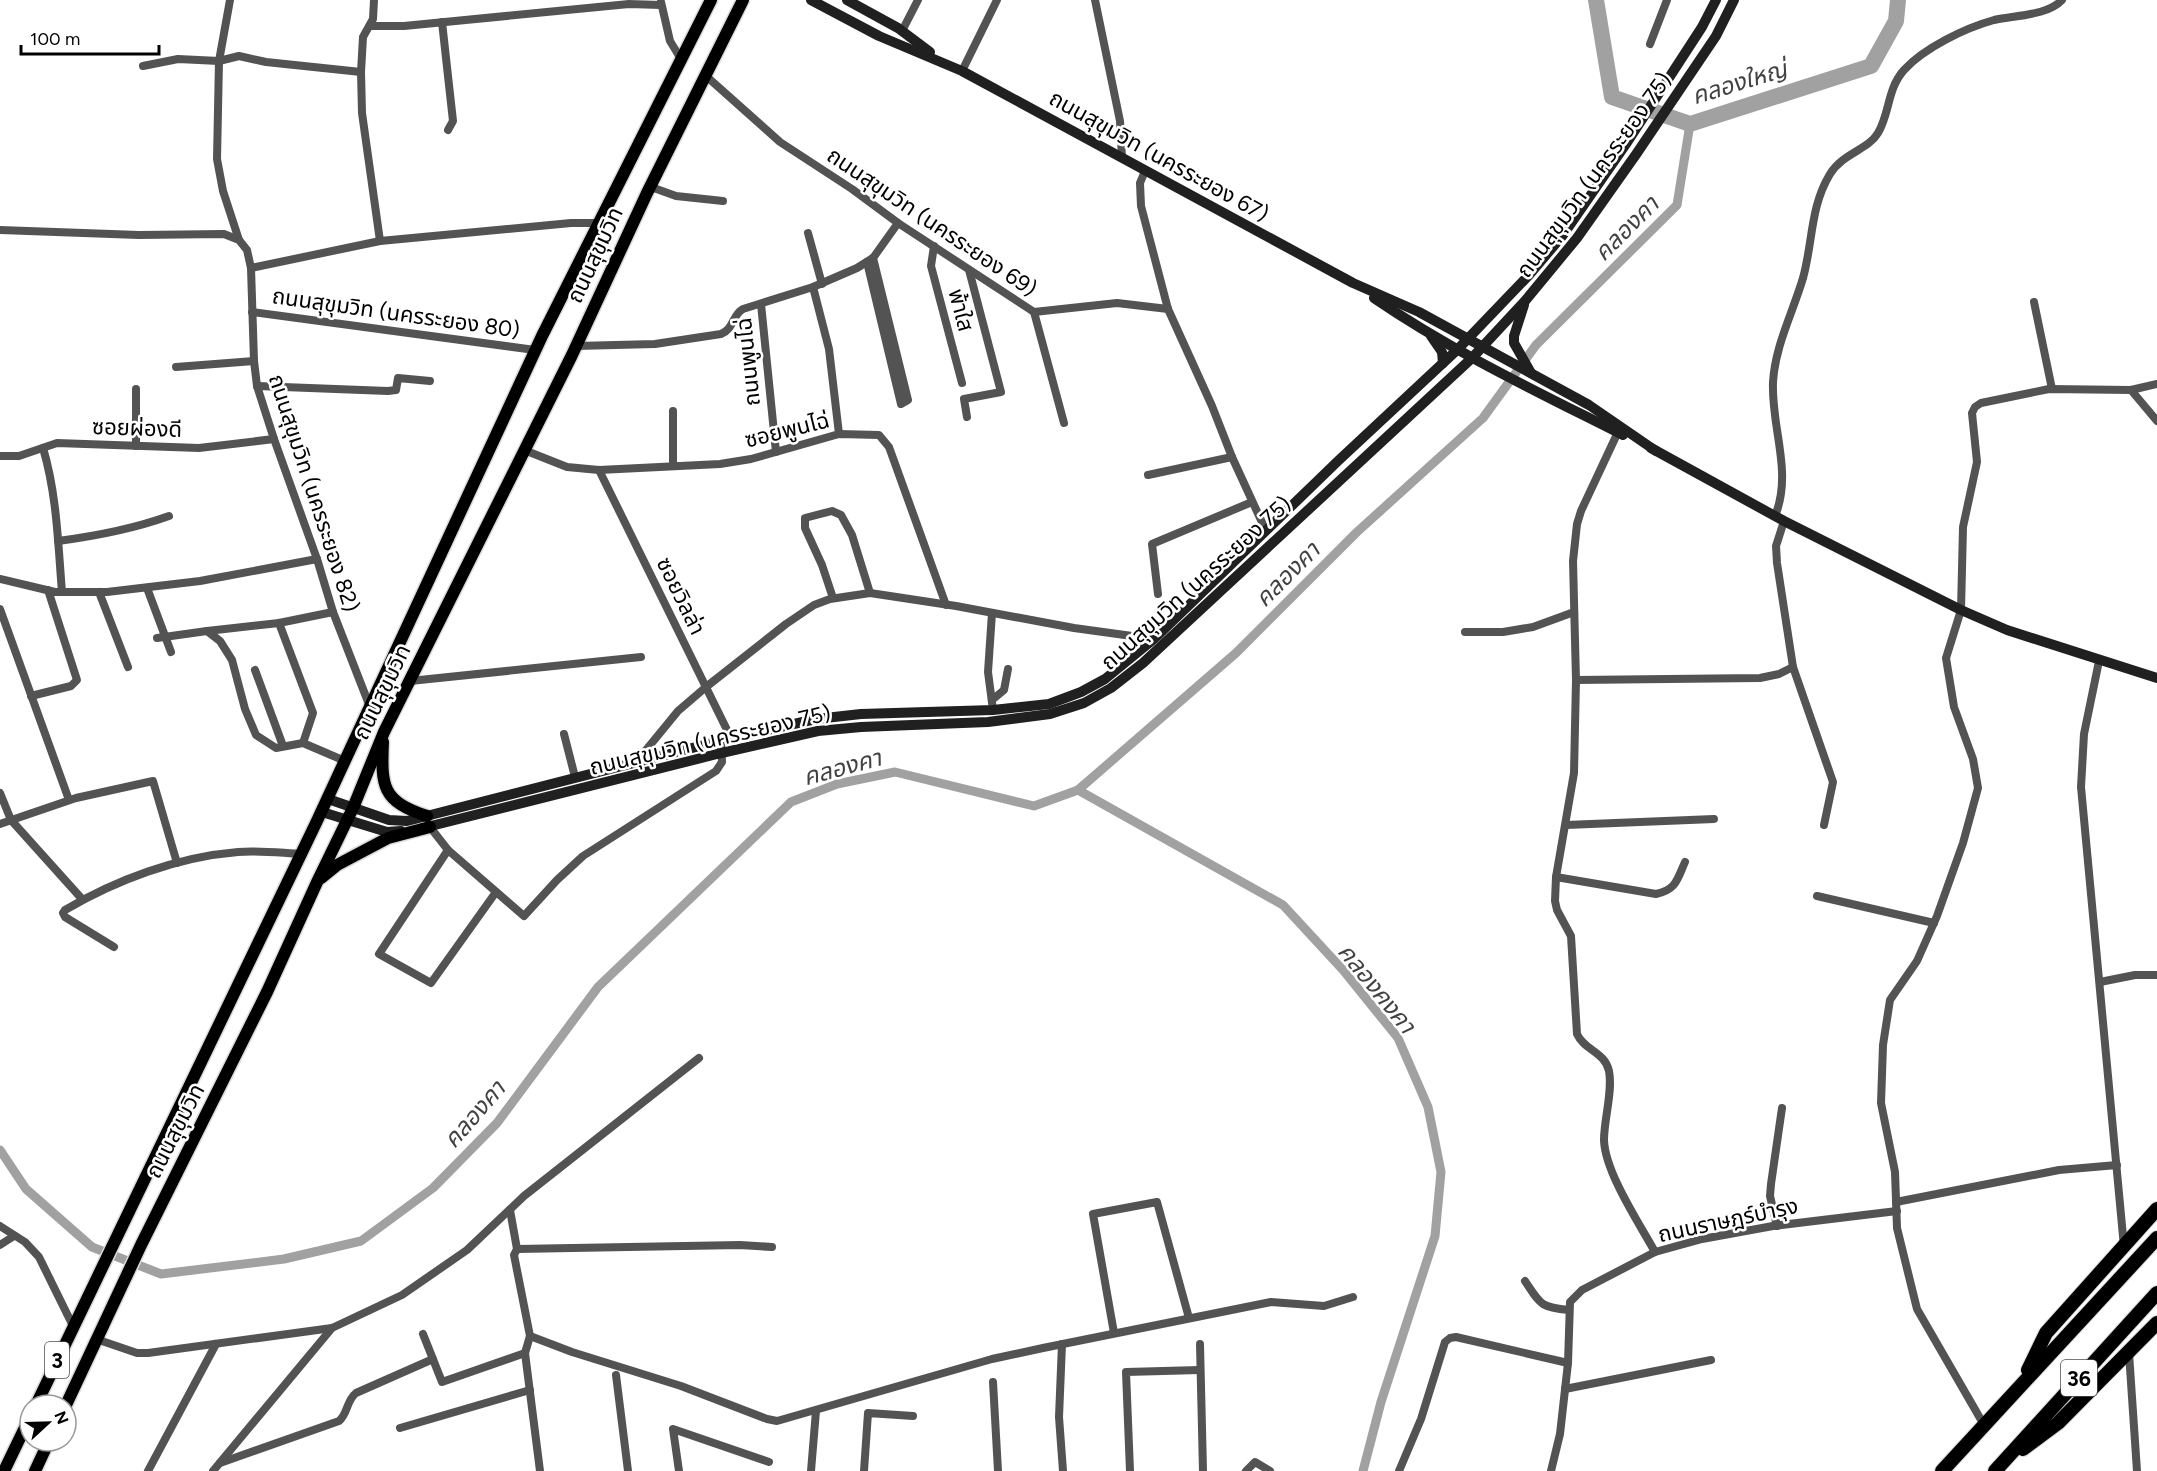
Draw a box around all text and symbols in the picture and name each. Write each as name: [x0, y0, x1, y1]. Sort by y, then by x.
scale bar: [21, 18, 159, 56]
text: 100 m: [30, 28, 80, 50]
water label: คลองใหญ่: [1688, 53, 1793, 110]
street label: ถนนสุขุมวิท (นครระยอง 75): [1511, 67, 1677, 283]
street label: ถนนสุขุมวิท (นครระยอง 67): [1045, 84, 1273, 228]
street label: ถนนสุขุมวิท (นครระยอง 69): [822, 142, 1042, 302]
water label: คลองคา: [1588, 189, 1665, 266]
street label: ถนนสุขุมวิท: [561, 203, 629, 307]
street label: ถนนสุขุมวิท (นครระยอง 80): [270, 282, 522, 344]
street label: พ้าใส: [942, 286, 980, 334]
street label: ถนนพูนไฉ่: [730, 316, 766, 408]
street label: ถนนสุขุมวิท (นครระยอง 82): [263, 371, 365, 615]
street label: ซอยพูนไฉ่: [742, 406, 832, 454]
street label: ซอยผ่องดี: [91, 413, 183, 443]
street label: ถนนสุขุมวิท (นครระยอง 75): [1095, 490, 1297, 676]
water label: คลองคา: [1249, 535, 1326, 612]
street label: ซอยวิลล่า: [651, 553, 711, 639]
street label: ถนนสุขุมวิท: [347, 640, 417, 744]
street label: ถนนสุขุมวิท (นครระยอง 75): [587, 699, 833, 781]
water label: คลองคา: [800, 742, 885, 791]
water label: คลองคงคา: [1332, 937, 1423, 1040]
water label: คลองคา: [437, 1074, 512, 1154]
street label: ถนนสุขุมวิท: [140, 1079, 210, 1183]
street label: ถนนราษฎร์บำรุง: [1655, 1192, 1801, 1248]
road number: 3: [45, 1342, 69, 1378]
road number: 36: [2061, 1360, 2097, 1396]
north arrow: [18, 1393, 78, 1453]
text: N: [50, 1408, 73, 1427]

